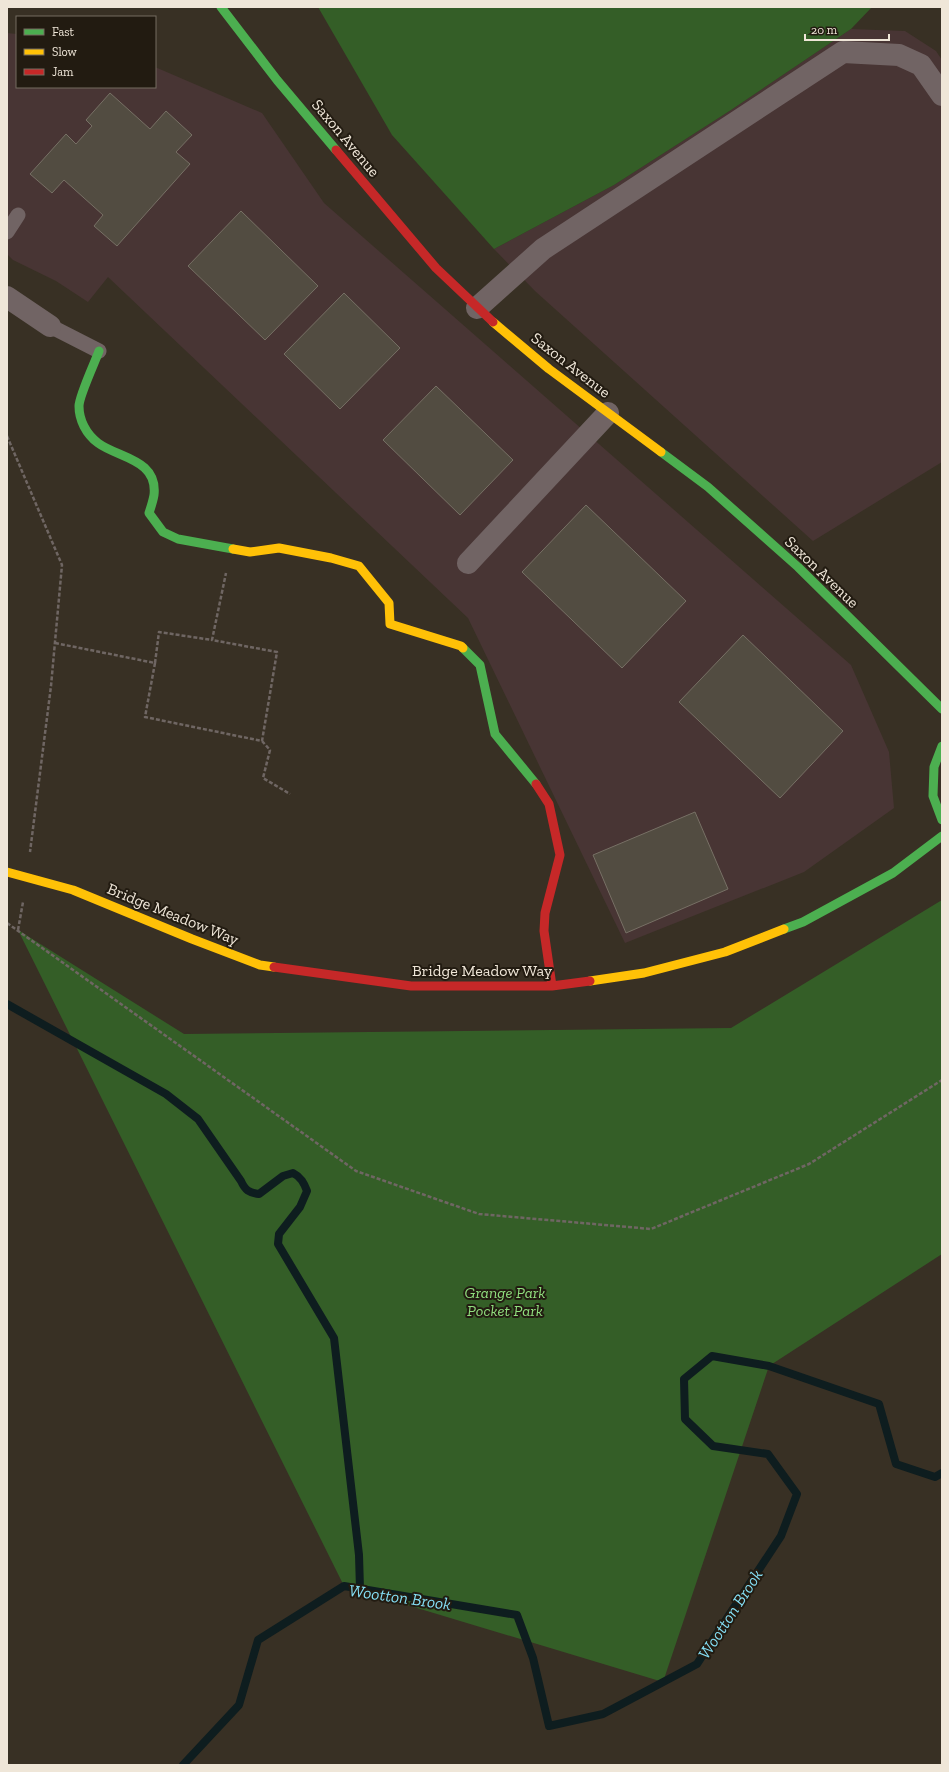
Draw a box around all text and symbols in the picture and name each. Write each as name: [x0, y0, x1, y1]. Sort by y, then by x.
legend: [16, 16, 156, 88]
scale bar: [805, 16, 889, 42]
text: 20 m: [811, 23, 838, 37]
text: Fast: [52, 25, 75, 39]
text: Slow: [52, 45, 78, 59]
text: Jam: [52, 65, 74, 79]
street label: Saxon Avenue: [308, 95, 384, 181]
street label: Saxon Avenue: [528, 328, 614, 402]
street label: Saxon Avenue: [781, 532, 863, 612]
street label: Bridge Meadow Way: [104, 879, 242, 949]
street label: Bridge Meadow Way: [412, 961, 553, 980]
park label: Grange Park Pocket Park: [465, 1283, 545, 1320]
water label: Wootton Brook: [694, 1565, 767, 1663]
water label: Wootton Brook: [348, 1580, 453, 1614]

